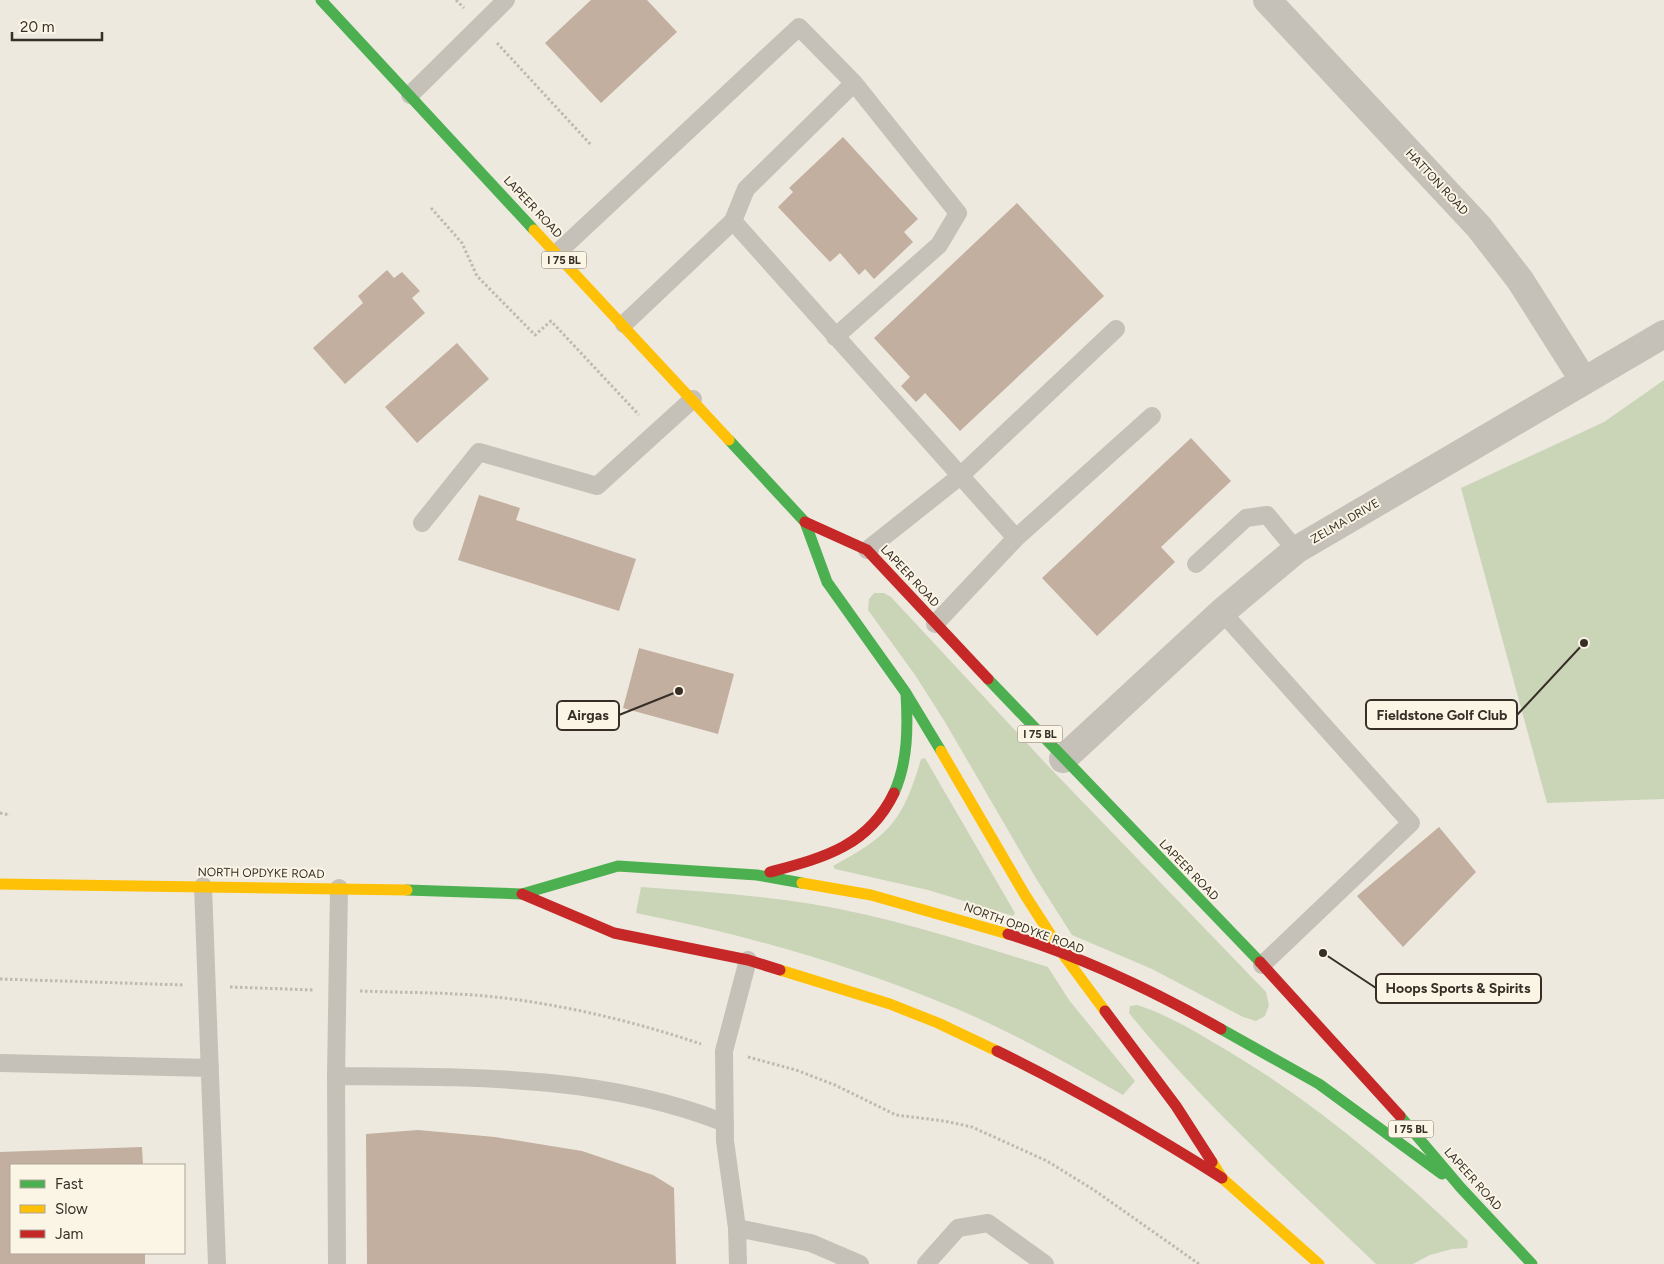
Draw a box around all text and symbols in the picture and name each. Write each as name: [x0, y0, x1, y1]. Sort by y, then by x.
scale bar: [12, 10, 102, 42]
text: 20 m: [20, 18, 54, 36]
street label: HATTON ROAD: [1403, 146, 1471, 218]
street label: LAPEER ROAD: [501, 173, 565, 241]
road number: I 75 BL: [542, 252, 586, 268]
street label: ZELMA DRIVE: [1308, 496, 1382, 546]
street label: LAPEER ROAD: [878, 542, 942, 610]
callout: Fieldstone Golf Club: [1366, 700, 1517, 729]
callout: Airgas: [557, 701, 619, 730]
text: Airgas: [567, 707, 609, 724]
text: Fieldstone Golf Club: [1377, 707, 1507, 724]
road number: I 75 BL: [1018, 726, 1062, 742]
street label: LAPEER ROAD: [1156, 837, 1222, 903]
street label: NORTH OPDYKE ROAD: [197, 865, 325, 881]
street label: NORTH OPDYKE ROAD: [962, 900, 1086, 956]
callout: Hoops Sports & Spirits: [1376, 974, 1541, 1003]
text: Hoops Sports & Spirits: [1386, 980, 1531, 997]
road number: I 75 BL: [1388, 1120, 1434, 1138]
street label: LAPEER ROAD: [1441, 1145, 1505, 1213]
legend: [10, 1164, 185, 1254]
text: Fast: [55, 1175, 84, 1193]
text: Slow: [55, 1200, 88, 1218]
text: Jam: [55, 1225, 83, 1243]

